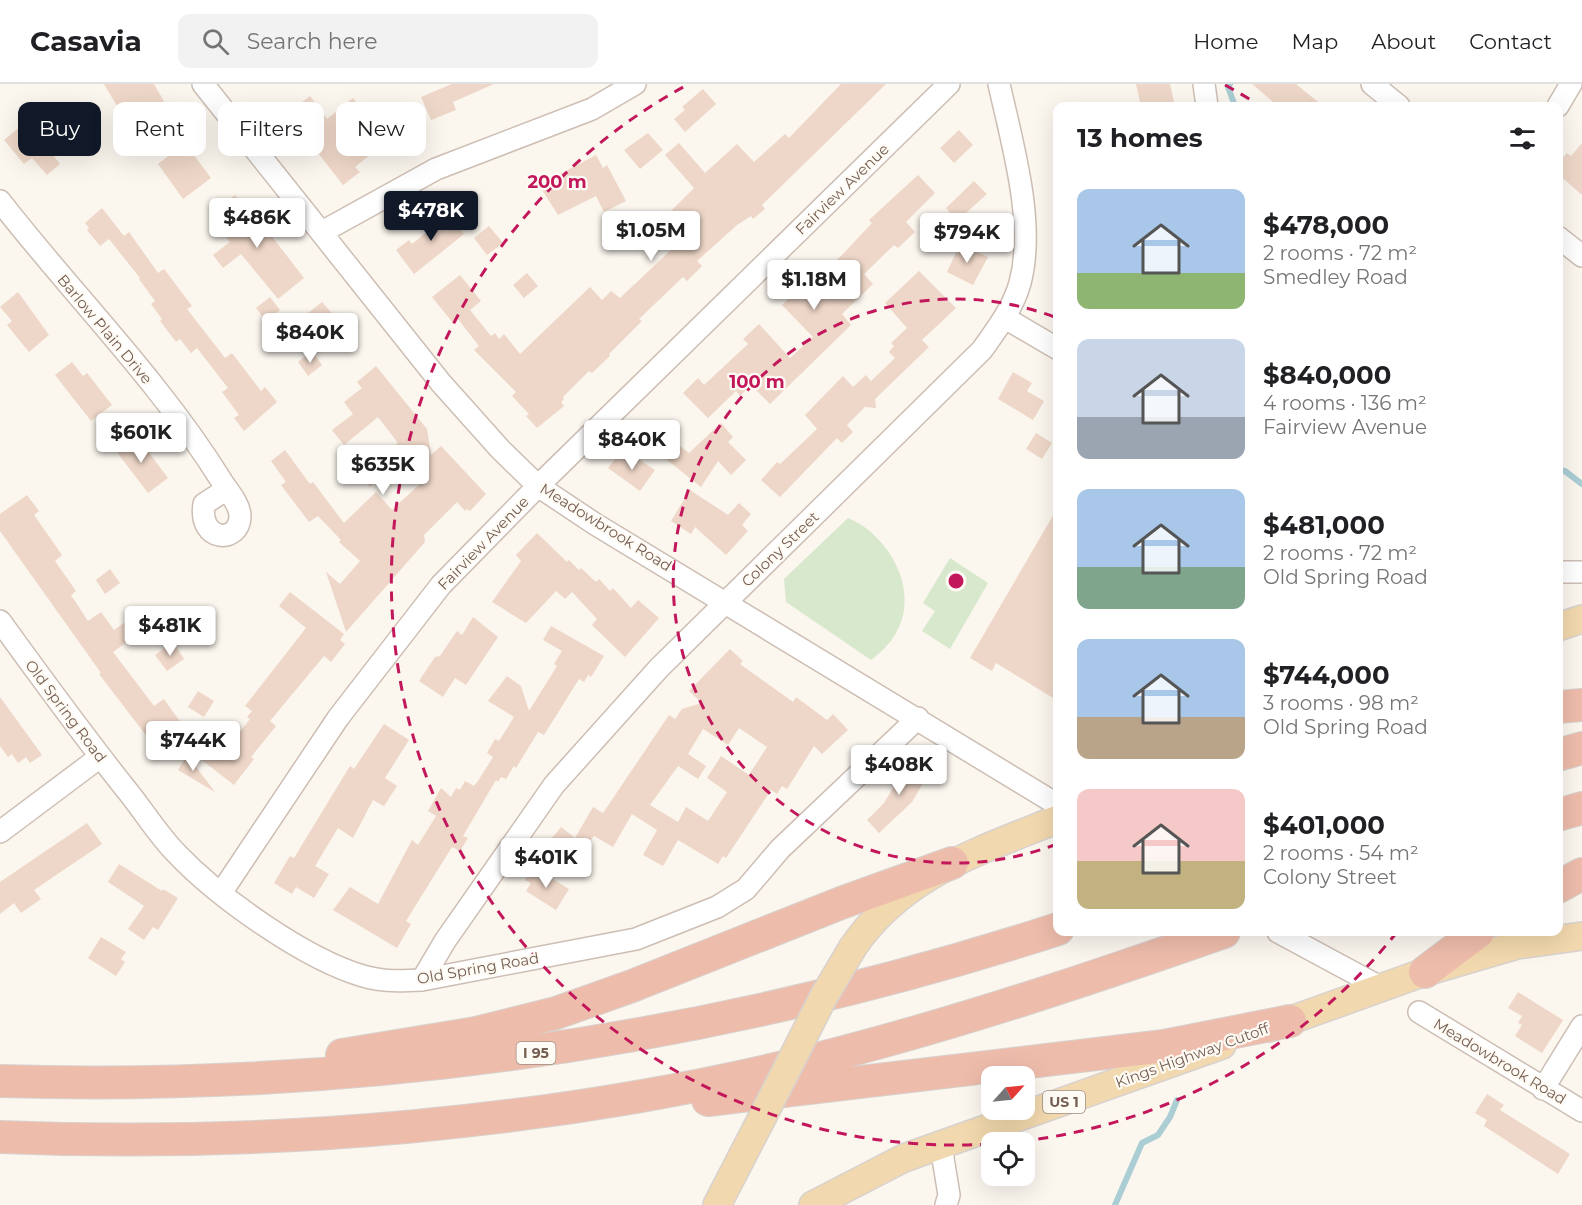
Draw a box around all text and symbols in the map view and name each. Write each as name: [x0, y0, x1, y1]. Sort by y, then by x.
search box: [178, 14, 598, 68]
text: Casavia: [30, 24, 142, 58]
icon: search: [199, 25, 232, 58]
text: Search here: [247, 28, 378, 55]
text: Home: [1193, 29, 1258, 54]
text: Map: [1291, 29, 1338, 54]
text: About: [1371, 29, 1436, 54]
text: Contact: [1469, 29, 1552, 54]
chip: Buy: [18, 102, 101, 156]
chip: Rent: [113, 102, 206, 156]
chip: Filters: [218, 102, 324, 156]
chip: New: [336, 102, 426, 156]
text: 13 homes: [1077, 122, 1203, 154]
icon: filters: [1506, 122, 1539, 155]
street label: Fairview Avenue: [791, 139, 893, 239]
text: 200 m: [527, 171, 587, 193]
pin: $478K: [389, 191, 473, 242]
pin: $486K: [215, 198, 299, 249]
text: $478K: [398, 198, 464, 222]
text: $486K: [223, 205, 291, 229]
text: $478,000: [1263, 209, 1389, 241]
pin: $1.05M: [602, 211, 700, 262]
pin: $794K: [925, 213, 1009, 264]
icon: home: [1125, 213, 1197, 285]
text: $1.05M: [616, 218, 686, 242]
text: $794K: [934, 220, 1000, 244]
text: 2 rooms · 72 m²: [1263, 241, 1417, 265]
pin: $1.18M: [765, 260, 863, 311]
text: Smedley Road: [1263, 265, 1408, 289]
text: $1.18M: [781, 267, 847, 291]
street label: Barlow Plain Drive: [54, 270, 156, 388]
pin: $840K: [268, 313, 352, 364]
text: $840K: [276, 320, 344, 344]
text: $840,000: [1263, 359, 1391, 391]
icon: home: [1125, 363, 1197, 435]
text: 100 m: [729, 371, 785, 393]
text: 4 rooms · 136 m²: [1263, 391, 1427, 415]
pin: $601K: [99, 413, 183, 464]
text: Fairview Avenue: [1263, 415, 1427, 439]
text: $601K: [110, 420, 172, 444]
pin: $840K: [590, 420, 674, 471]
text: $840K: [598, 427, 666, 451]
pin: $635K: [341, 445, 425, 496]
text: $635K: [351, 452, 415, 476]
street label: Meadowbrook Road: [537, 479, 675, 575]
street label: Fairview Avenue: [433, 492, 533, 594]
street label: Colony Street: [737, 507, 823, 591]
text: $481,000: [1263, 509, 1385, 541]
icon: home: [1125, 513, 1197, 585]
text: 2 rooms · 72 m²: [1263, 541, 1417, 565]
text: Old Spring Road: [1263, 565, 1428, 589]
centre of rings: [946, 571, 966, 591]
pin: $481K: [128, 606, 212, 657]
text: $481K: [139, 613, 201, 637]
street label: Old Spring Road: [21, 656, 111, 766]
text: $744,000: [1263, 659, 1390, 691]
icon: home: [1125, 663, 1197, 735]
text: 3 rooms · 98 m²: [1263, 691, 1419, 715]
text: Old Spring Road: [1263, 715, 1428, 739]
pin: $744K: [151, 721, 235, 772]
text: $744K: [160, 728, 226, 752]
pin: $408K: [857, 745, 941, 796]
text: $408K: [865, 752, 933, 776]
text: $401,000: [1263, 809, 1385, 841]
icon: home: [1125, 813, 1197, 885]
pin: $401K: [504, 838, 588, 889]
text: 2 rooms · 54 m²: [1263, 841, 1419, 865]
text: $401K: [515, 845, 577, 869]
text: Colony Street: [1263, 865, 1397, 889]
street label: Old Spring Road: [415, 948, 541, 988]
street label: Meadowbrook Road: [1430, 1014, 1570, 1108]
street label: Kings Highway Cutoff: [1113, 1018, 1272, 1092]
road number: I 95: [516, 1042, 556, 1064]
north arrow: [981, 1066, 1035, 1120]
map controls: [981, 1066, 1035, 1186]
road number: US 1: [1043, 1091, 1085, 1113]
button: locate: [981, 1132, 1035, 1186]

